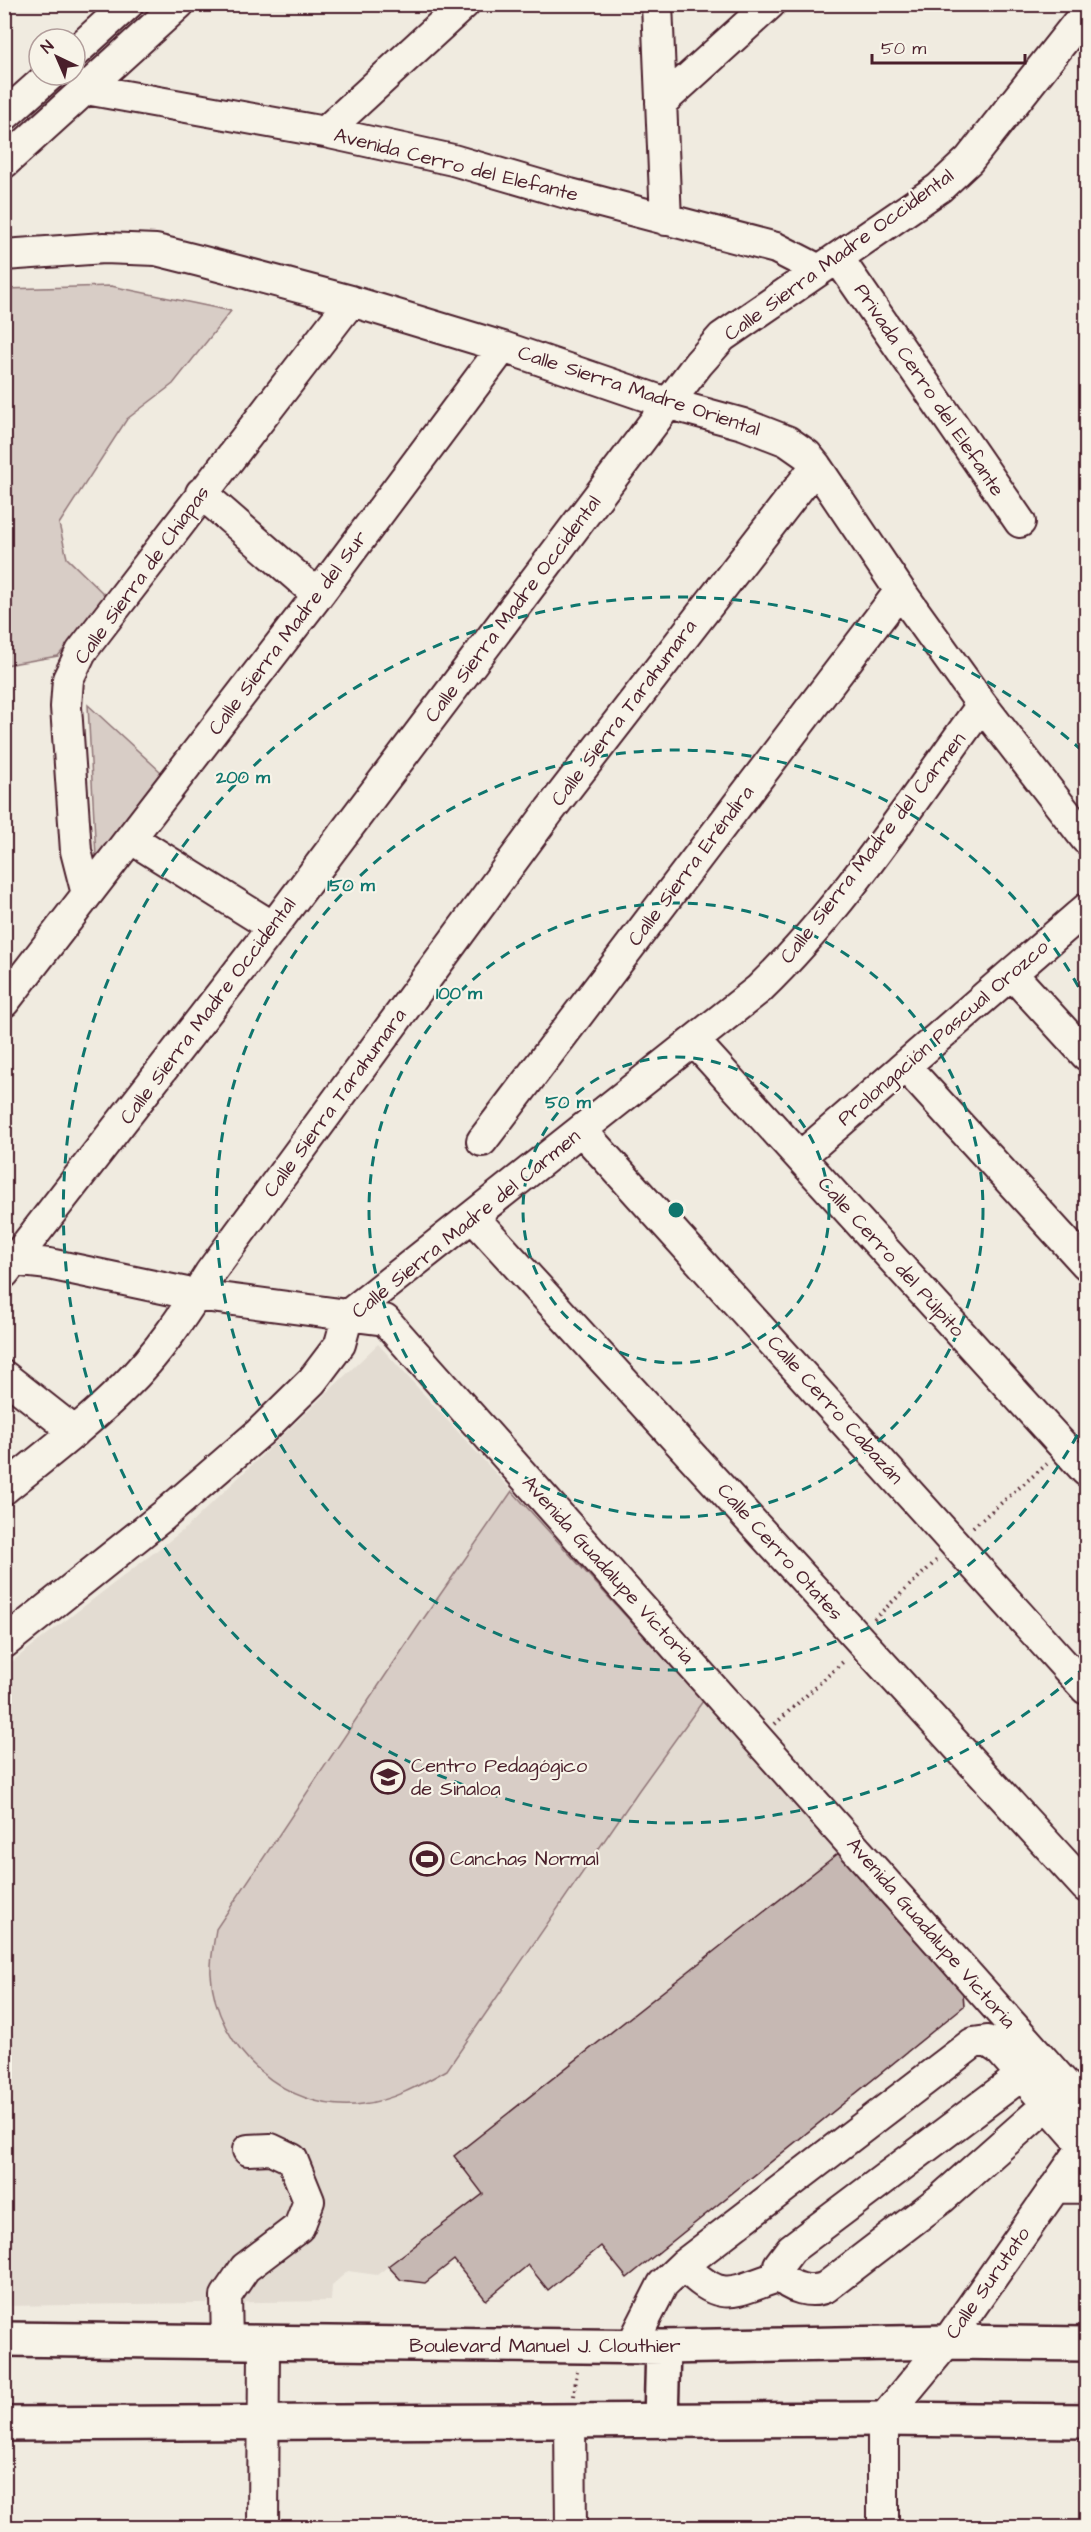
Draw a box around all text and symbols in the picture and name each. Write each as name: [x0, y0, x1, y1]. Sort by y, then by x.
north arrow: [27, 27, 87, 87]
scale bar: [872, 27, 1025, 65]
text: N: [36, 36, 59, 58]
text: 50 m: [881, 36, 926, 61]
street label: Avenida Cerro del Elefante: [331, 121, 581, 209]
street label: Calle Sierra Madre Occidental: [719, 162, 959, 348]
street label: Privada Cerro del Elefante: [847, 278, 1011, 502]
street label: Calle Sierra Madre Oriental: [514, 339, 764, 443]
street label: Calle Sierra de Chiapas: [68, 480, 216, 670]
street label: Calle Sierra Madre Occidental: [418, 490, 608, 728]
street label: Calle Sierra Madre del Sur: [202, 525, 374, 741]
street label: Calle Sierra Tarahumara: [544, 614, 704, 812]
street label: Calle Sierra Madre del Carmen: [774, 726, 972, 970]
text: 200 m: [215, 765, 271, 790]
street label: Calle Sierra Eréndira: [621, 780, 761, 952]
text: 150 m: [327, 873, 376, 898]
street label: Calle Sierra Madre Occidental: [113, 892, 303, 1130]
street label: Prolongación Pascual Orozco: [831, 933, 1055, 1133]
text: 100 m: [436, 981, 483, 1006]
street label: Calle Sierra Tarahumara: [257, 1003, 413, 1203]
text: 50 m: [545, 1090, 592, 1115]
street label: Calle Sierra Madre del Carmen: [346, 1123, 586, 1325]
street label: Calle Cerro del Púlpito: [811, 1171, 971, 1343]
centre of rings: [666, 1200, 686, 1220]
street label: Calle Cerro Cabazán: [760, 1329, 910, 1491]
street label: Avenida Guadalupe Victoria: [516, 1470, 700, 1670]
street label: Calle Cerro Otates: [711, 1477, 849, 1627]
place label: Centro Pedagógico de Sinaloa: [411, 1752, 587, 1803]
school or university icon: Centro Pedagógico de Sinaloa: [370, 1759, 406, 1795]
street label: Avenida Guadalupe Victoria: [840, 1831, 1022, 2035]
sports icon: Canchas Normal: [409, 1841, 445, 1877]
place label: Canchas Normal: [450, 1845, 599, 1873]
street label: Calle Surutato: [939, 2221, 1037, 2345]
street label: Boulevard Manuel J. Clouthier: [409, 2332, 681, 2360]

